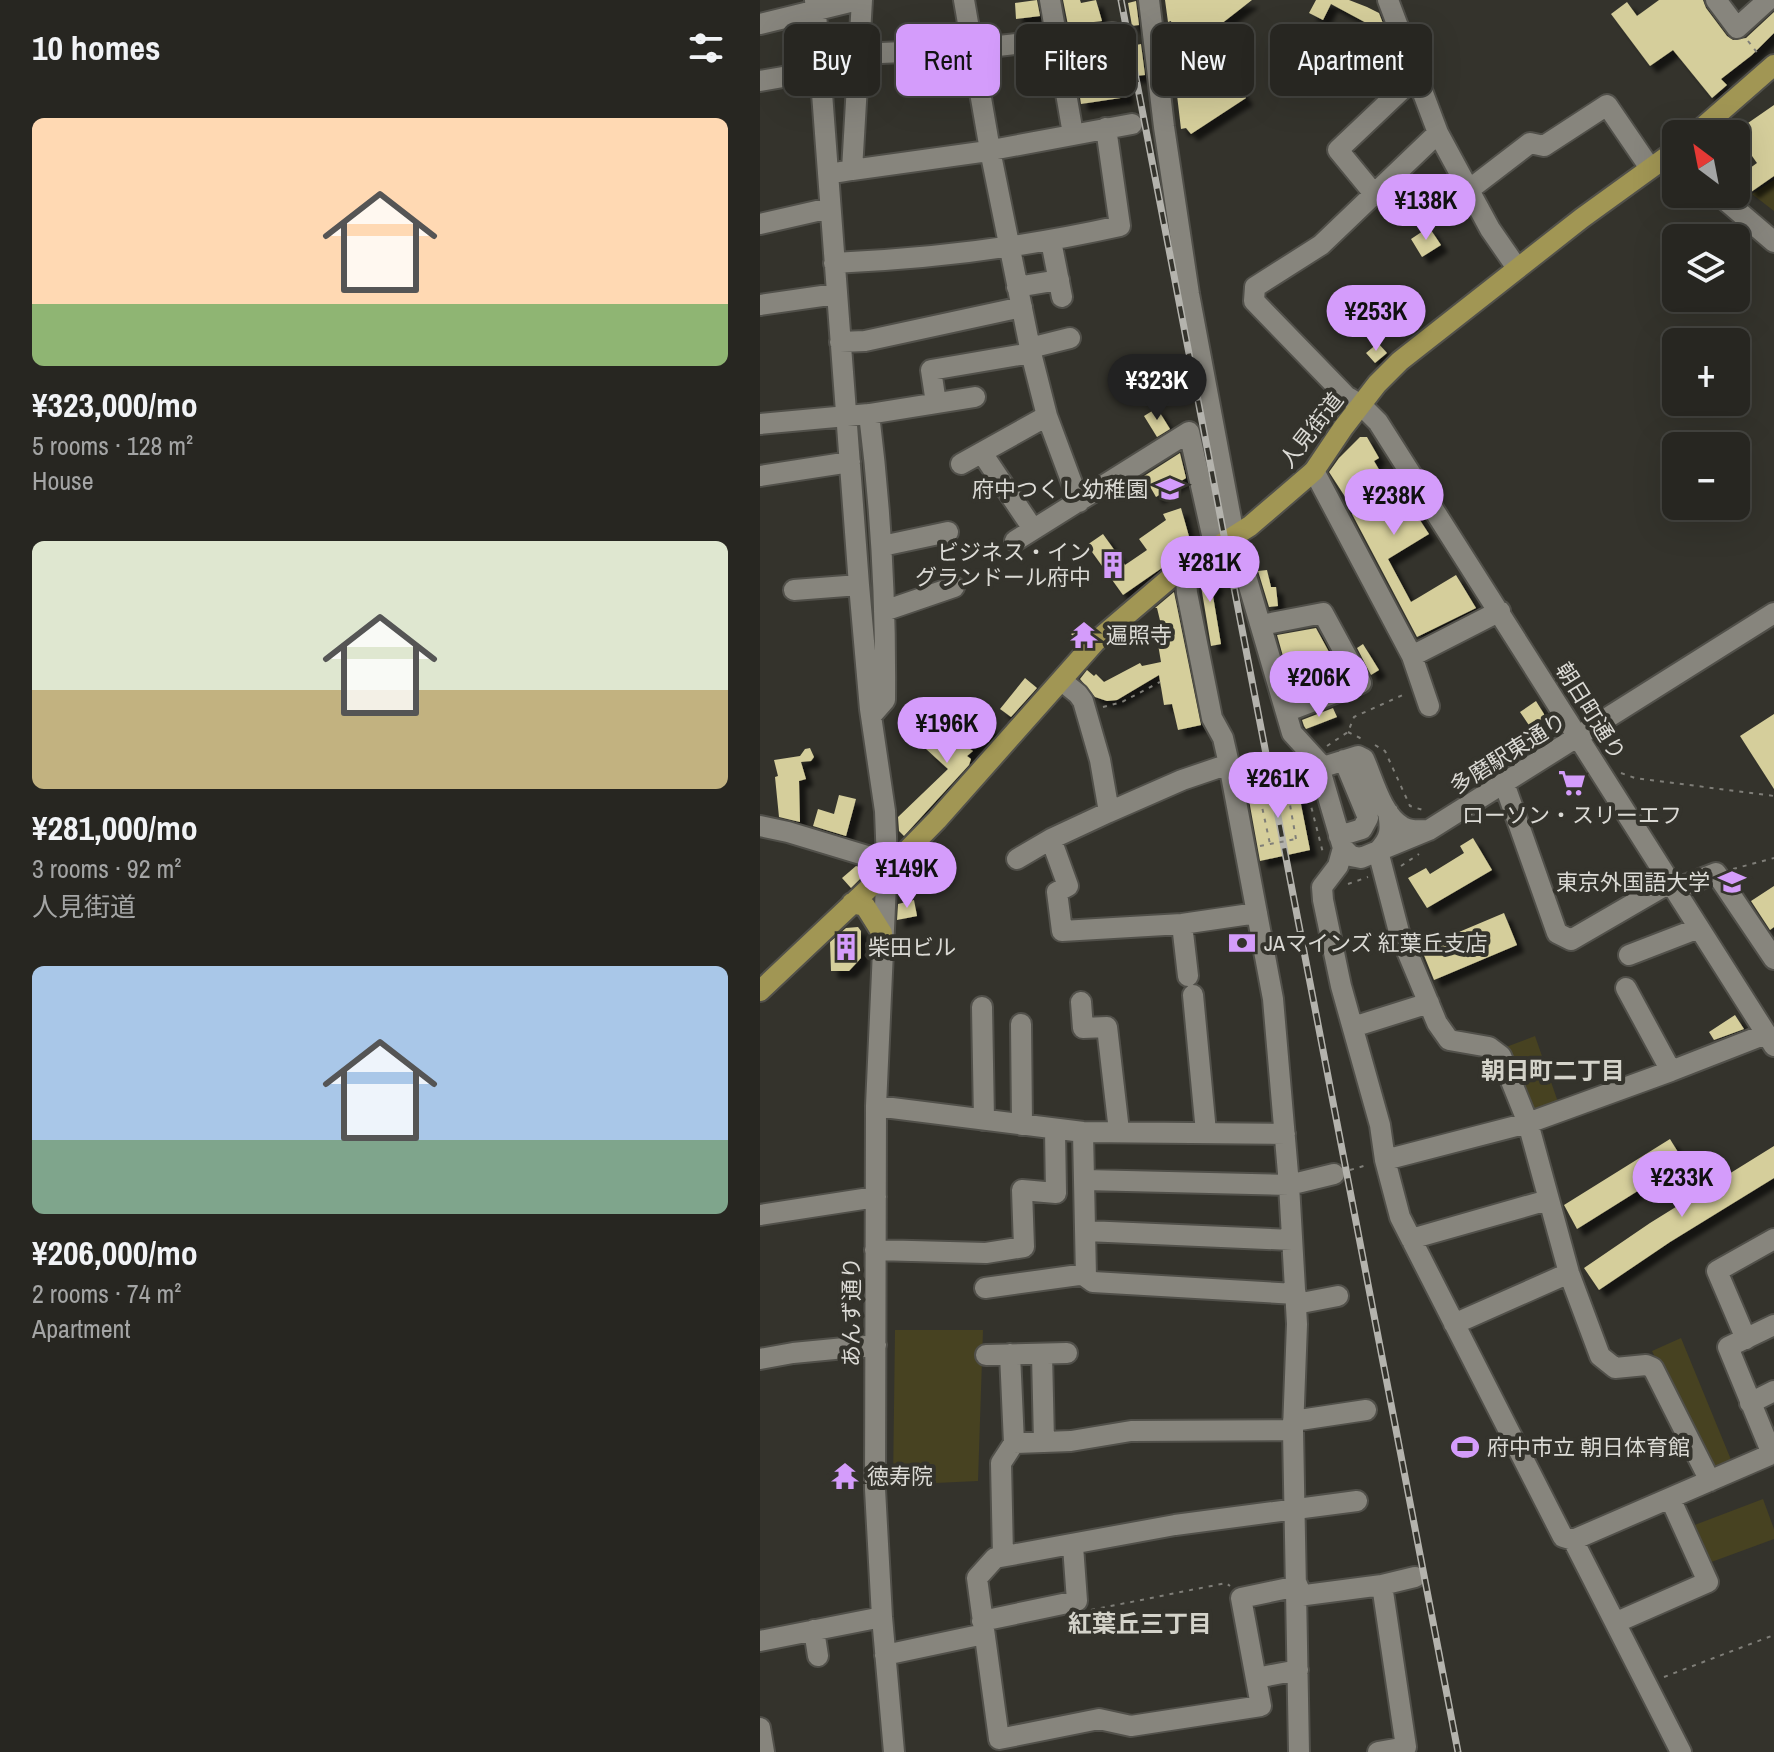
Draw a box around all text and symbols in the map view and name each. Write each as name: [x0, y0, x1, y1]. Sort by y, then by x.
chip: Buy: [784, 24, 880, 96]
chip: Rent: [896, 24, 1000, 96]
chip: Filters: [1016, 24, 1136, 96]
chip: New: [1152, 24, 1254, 96]
chip: Apartment: [1270, 24, 1432, 96]
text: 10 homes: [32, 25, 161, 71]
icon: filters: [684, 26, 728, 70]
north arrow: [1662, 120, 1750, 208]
map controls: [1662, 120, 1750, 520]
icon: home: [308, 170, 452, 314]
pin: ¥138K: [1370, 174, 1482, 242]
text: ¥138K: [1395, 182, 1457, 217]
button: layers: [1662, 224, 1750, 312]
pin: ¥253K: [1320, 285, 1432, 353]
text: ¥253K: [1345, 293, 1407, 328]
button: +: [1662, 328, 1750, 416]
pin: ¥323K: [1101, 354, 1213, 422]
text: ¥323K: [1126, 362, 1188, 397]
text: ¥323,000/mo: [32, 382, 198, 428]
street label: 人見街道: [1272, 386, 1350, 474]
text: 5 rooms · 128 m²: [32, 428, 193, 463]
button: −: [1662, 432, 1750, 520]
text: House: [32, 463, 94, 498]
pin: ¥238K: [1338, 469, 1450, 537]
place label: 府中つくし幼稚園: [972, 474, 1148, 504]
school or university icon: 府中つくし幼稚園: [1155, 474, 1185, 504]
text: ¥238K: [1363, 477, 1425, 512]
pin: ¥281K: [1154, 536, 1266, 604]
place label: ビジネス・イン グランドール府中: [915, 537, 1091, 592]
text: ¥281K: [1179, 544, 1241, 579]
building icon: ビジネス・イン グランドール府中: [1098, 550, 1128, 580]
icon: home: [308, 593, 452, 737]
temple icon: 遍照寺: [1069, 620, 1099, 650]
place label: 遍照寺: [1106, 620, 1172, 650]
pin: ¥206K: [1263, 651, 1375, 719]
street label: 朝日町通り: [1549, 656, 1633, 766]
text: ¥206K: [1288, 659, 1350, 694]
pin: ¥196K: [891, 697, 1003, 765]
text: ¥196K: [916, 705, 978, 740]
street label: 多磨駅東通り: [1444, 705, 1572, 801]
pin: ¥261K: [1222, 752, 1334, 820]
text: ¥261K: [1247, 760, 1309, 795]
supermarket icon: ローソン・スリーエフ: [1557, 768, 1587, 798]
place label: ローソン・スリーエフ: [1462, 800, 1682, 830]
text: ¥281,000/mo: [32, 805, 198, 851]
pin: ¥149K: [851, 842, 963, 910]
text: ¥149K: [876, 850, 938, 885]
text: 3 rooms · 92 m²: [32, 851, 181, 886]
place label: 東京外国語大学: [1556, 867, 1710, 897]
school or university icon: 東京外国語大学: [1717, 867, 1747, 897]
text: 人見街道: [32, 889, 136, 924]
bank icon: JAマインズ 紅葉丘支店: [1227, 928, 1257, 958]
place label: JAマインズ 紅葉丘支店: [1264, 928, 1488, 958]
building icon: 柴田ビル: [831, 932, 861, 962]
place label: 柴田ビル: [868, 932, 956, 962]
icon: home: [308, 1018, 452, 1162]
district label: 朝日町二丁目: [1481, 1054, 1625, 1086]
pin: ¥233K: [1626, 1151, 1738, 1219]
text: ¥233K: [1651, 1159, 1713, 1194]
text: ¥206,000/mo: [32, 1230, 198, 1276]
street label: あんず通り: [836, 1257, 866, 1367]
text: 2 rooms · 74 m²: [32, 1276, 181, 1311]
text: Apartment: [32, 1311, 130, 1346]
sports icon: 府中市立 朝日体育館: [1450, 1432, 1480, 1462]
place label: 府中市立 朝日体育館: [1487, 1432, 1690, 1462]
temple icon: 徳寿院: [830, 1461, 860, 1491]
place label: 徳寿院: [867, 1461, 933, 1491]
district label: 紅葉丘三丁目: [1068, 1607, 1212, 1639]

